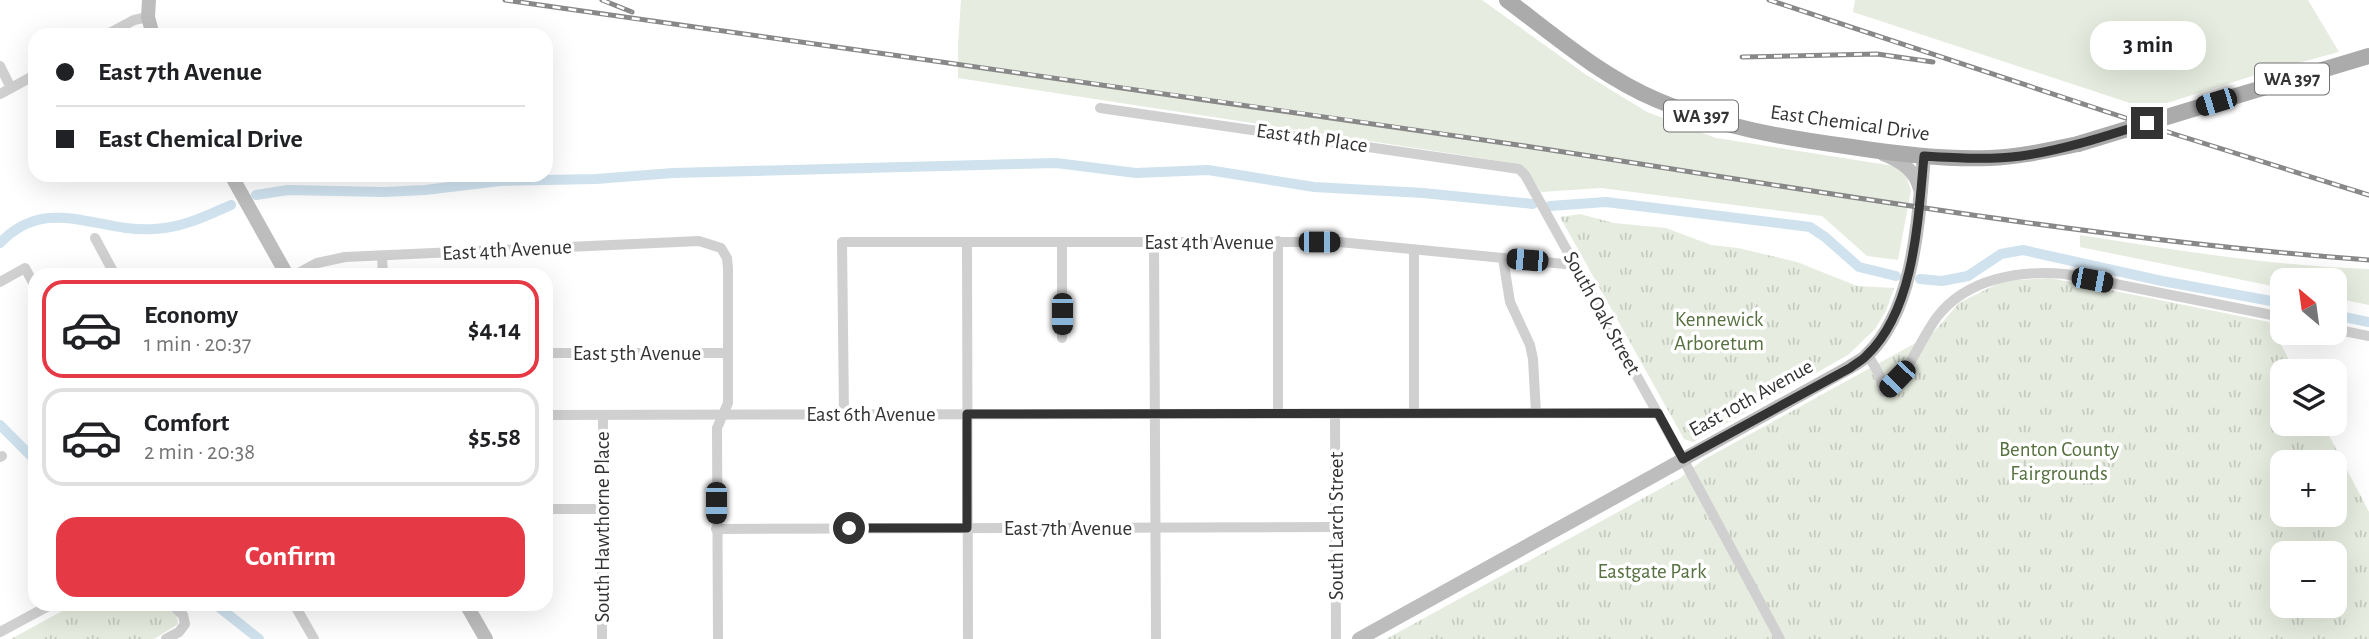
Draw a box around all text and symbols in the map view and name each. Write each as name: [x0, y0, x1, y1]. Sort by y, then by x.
callout: 3 min: [2089, 22, 2205, 71]
text: 3 min: [2123, 34, 2173, 57]
text: East 7th Avenue: [98, 59, 262, 85]
road number: WA 397: [2255, 64, 2329, 94]
car: [2193, 86, 2240, 118]
road number: WA 397: [1664, 100, 1738, 132]
street label: East Chemical Drive: [1769, 101, 1931, 145]
route end: [2131, 107, 2163, 139]
street label: East 4th Place: [1255, 120, 1369, 156]
text: East Chemical Drive: [98, 126, 303, 152]
street label: East 4th Avenue: [1144, 232, 1274, 253]
car: [1299, 232, 1341, 253]
street label: East 4th Avenue: [442, 236, 572, 264]
car: [1506, 248, 1549, 272]
street label: South Oak Street: [1560, 248, 1645, 378]
car: [2070, 266, 2115, 294]
north arrow: [2270, 268, 2347, 345]
map controls: [2270, 268, 2347, 618]
car: [1052, 293, 1073, 335]
icon: car: [60, 298, 123, 361]
text: Economy: [144, 302, 238, 328]
park label: Kennewick Arboretum: [1674, 309, 1764, 354]
text: $4.14: [468, 316, 521, 342]
text: 1 min · 20:37: [144, 333, 251, 356]
street label: East 5th Avenue: [573, 343, 701, 364]
street label: East 10th Avenue: [1686, 355, 1816, 441]
car: [1875, 357, 1920, 401]
button: layers: [2270, 359, 2347, 436]
street label: East 6th Avenue: [806, 404, 936, 425]
icon: car: [60, 406, 123, 469]
text: Comfort: [144, 410, 229, 436]
text: $5.58: [468, 424, 521, 450]
street label: South Hawthorne Place: [592, 431, 613, 623]
park label: Benton County Fairgrounds: [1999, 439, 2119, 484]
text: 2 min · 20:38: [144, 441, 255, 464]
button: +: [2270, 450, 2347, 527]
street label: South Larch Street: [1326, 451, 1347, 600]
car: [706, 482, 727, 524]
route start: [833, 512, 865, 544]
button: Confirm: [56, 517, 525, 597]
street label: East 7th Avenue: [1004, 518, 1132, 539]
button: −: [2270, 541, 2347, 618]
park label: Eastgate Park: [1598, 561, 1707, 582]

